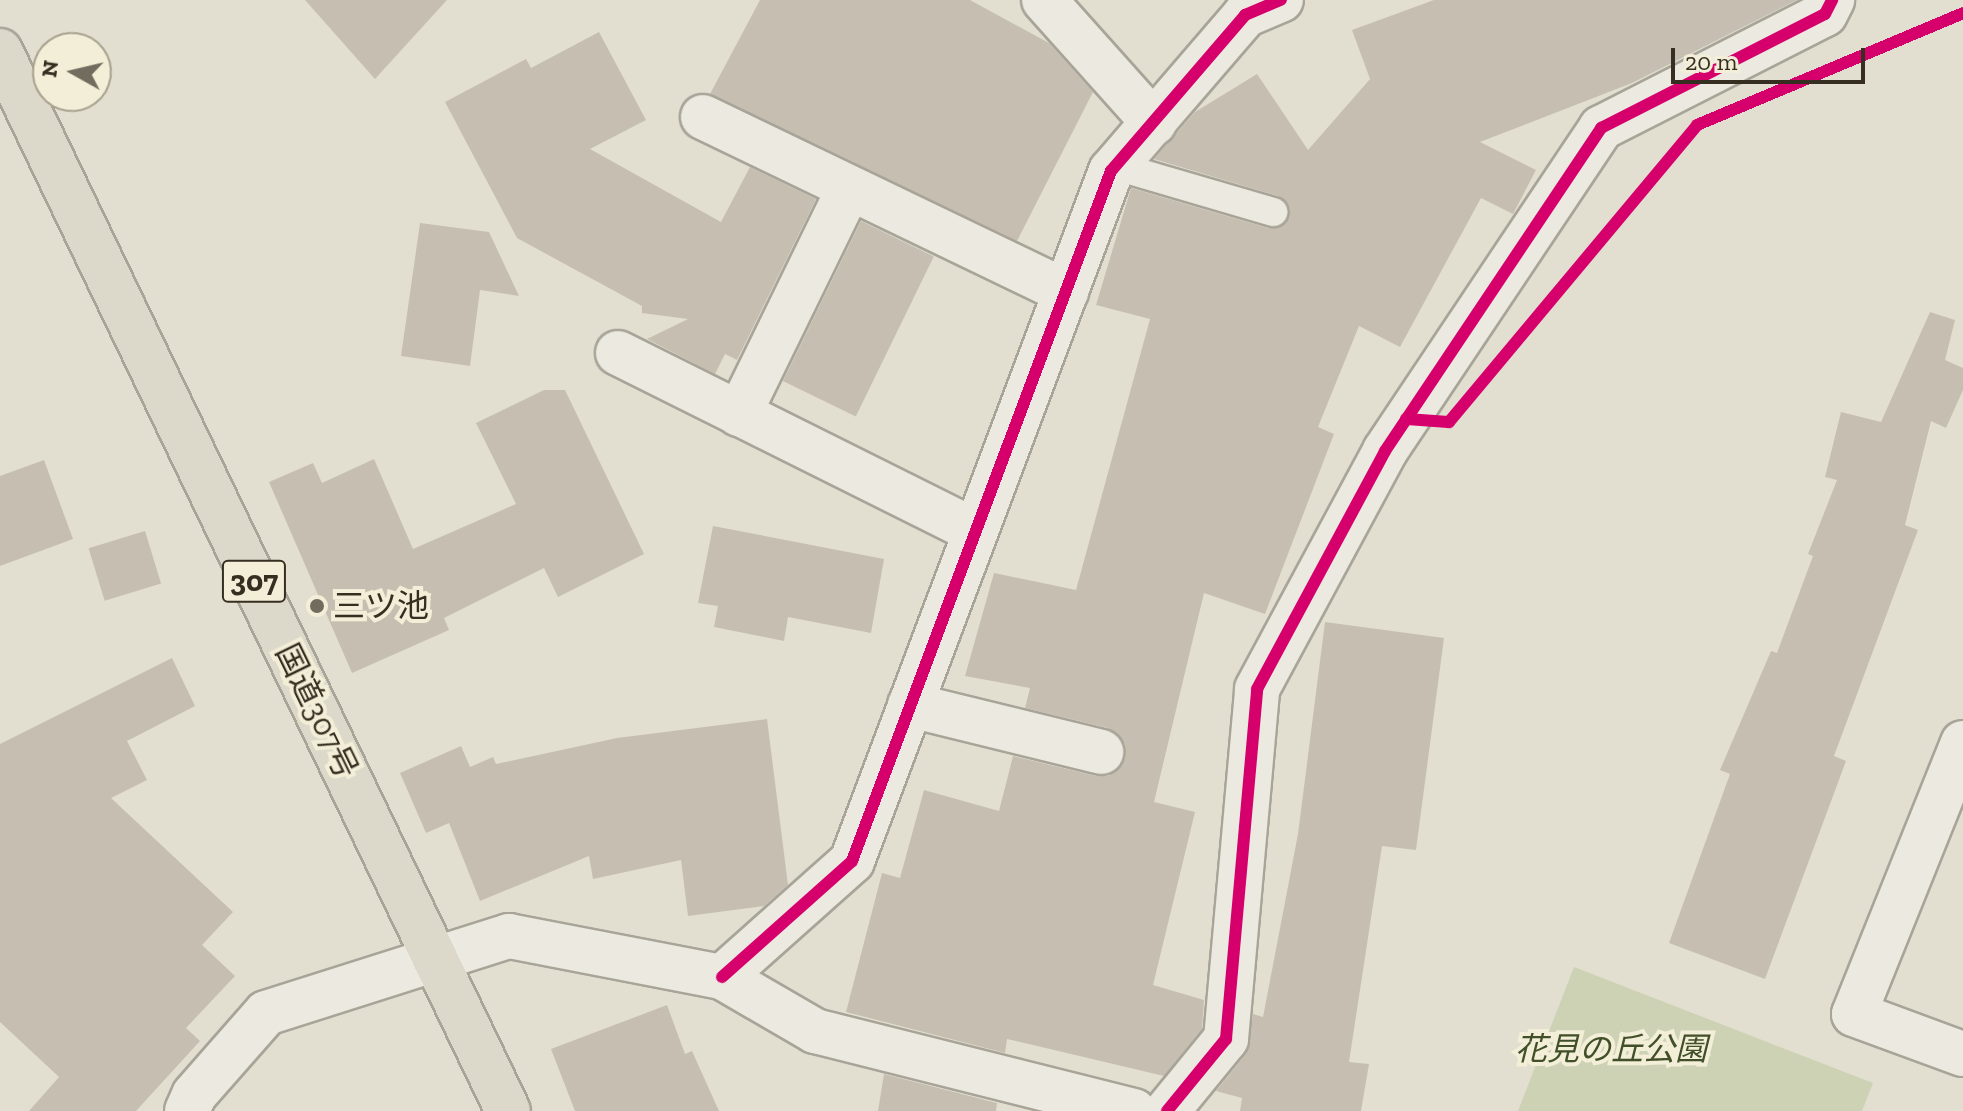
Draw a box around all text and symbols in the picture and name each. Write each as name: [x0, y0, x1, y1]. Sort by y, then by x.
north arrow: [32, 32, 112, 112]
scale bar: [1675, 32, 1869, 82]
text: 20 m: [1685, 47, 1737, 76]
text: N: [35, 59, 64, 79]
road number: 307: [220, 555, 288, 607]
place label: 三ツ池: [333, 587, 429, 625]
marker: 三ツ池: [308, 597, 326, 615]
street label: 国道307号: [268, 637, 366, 785]
park label: 花見の丘公園: [1515, 1030, 1707, 1068]

